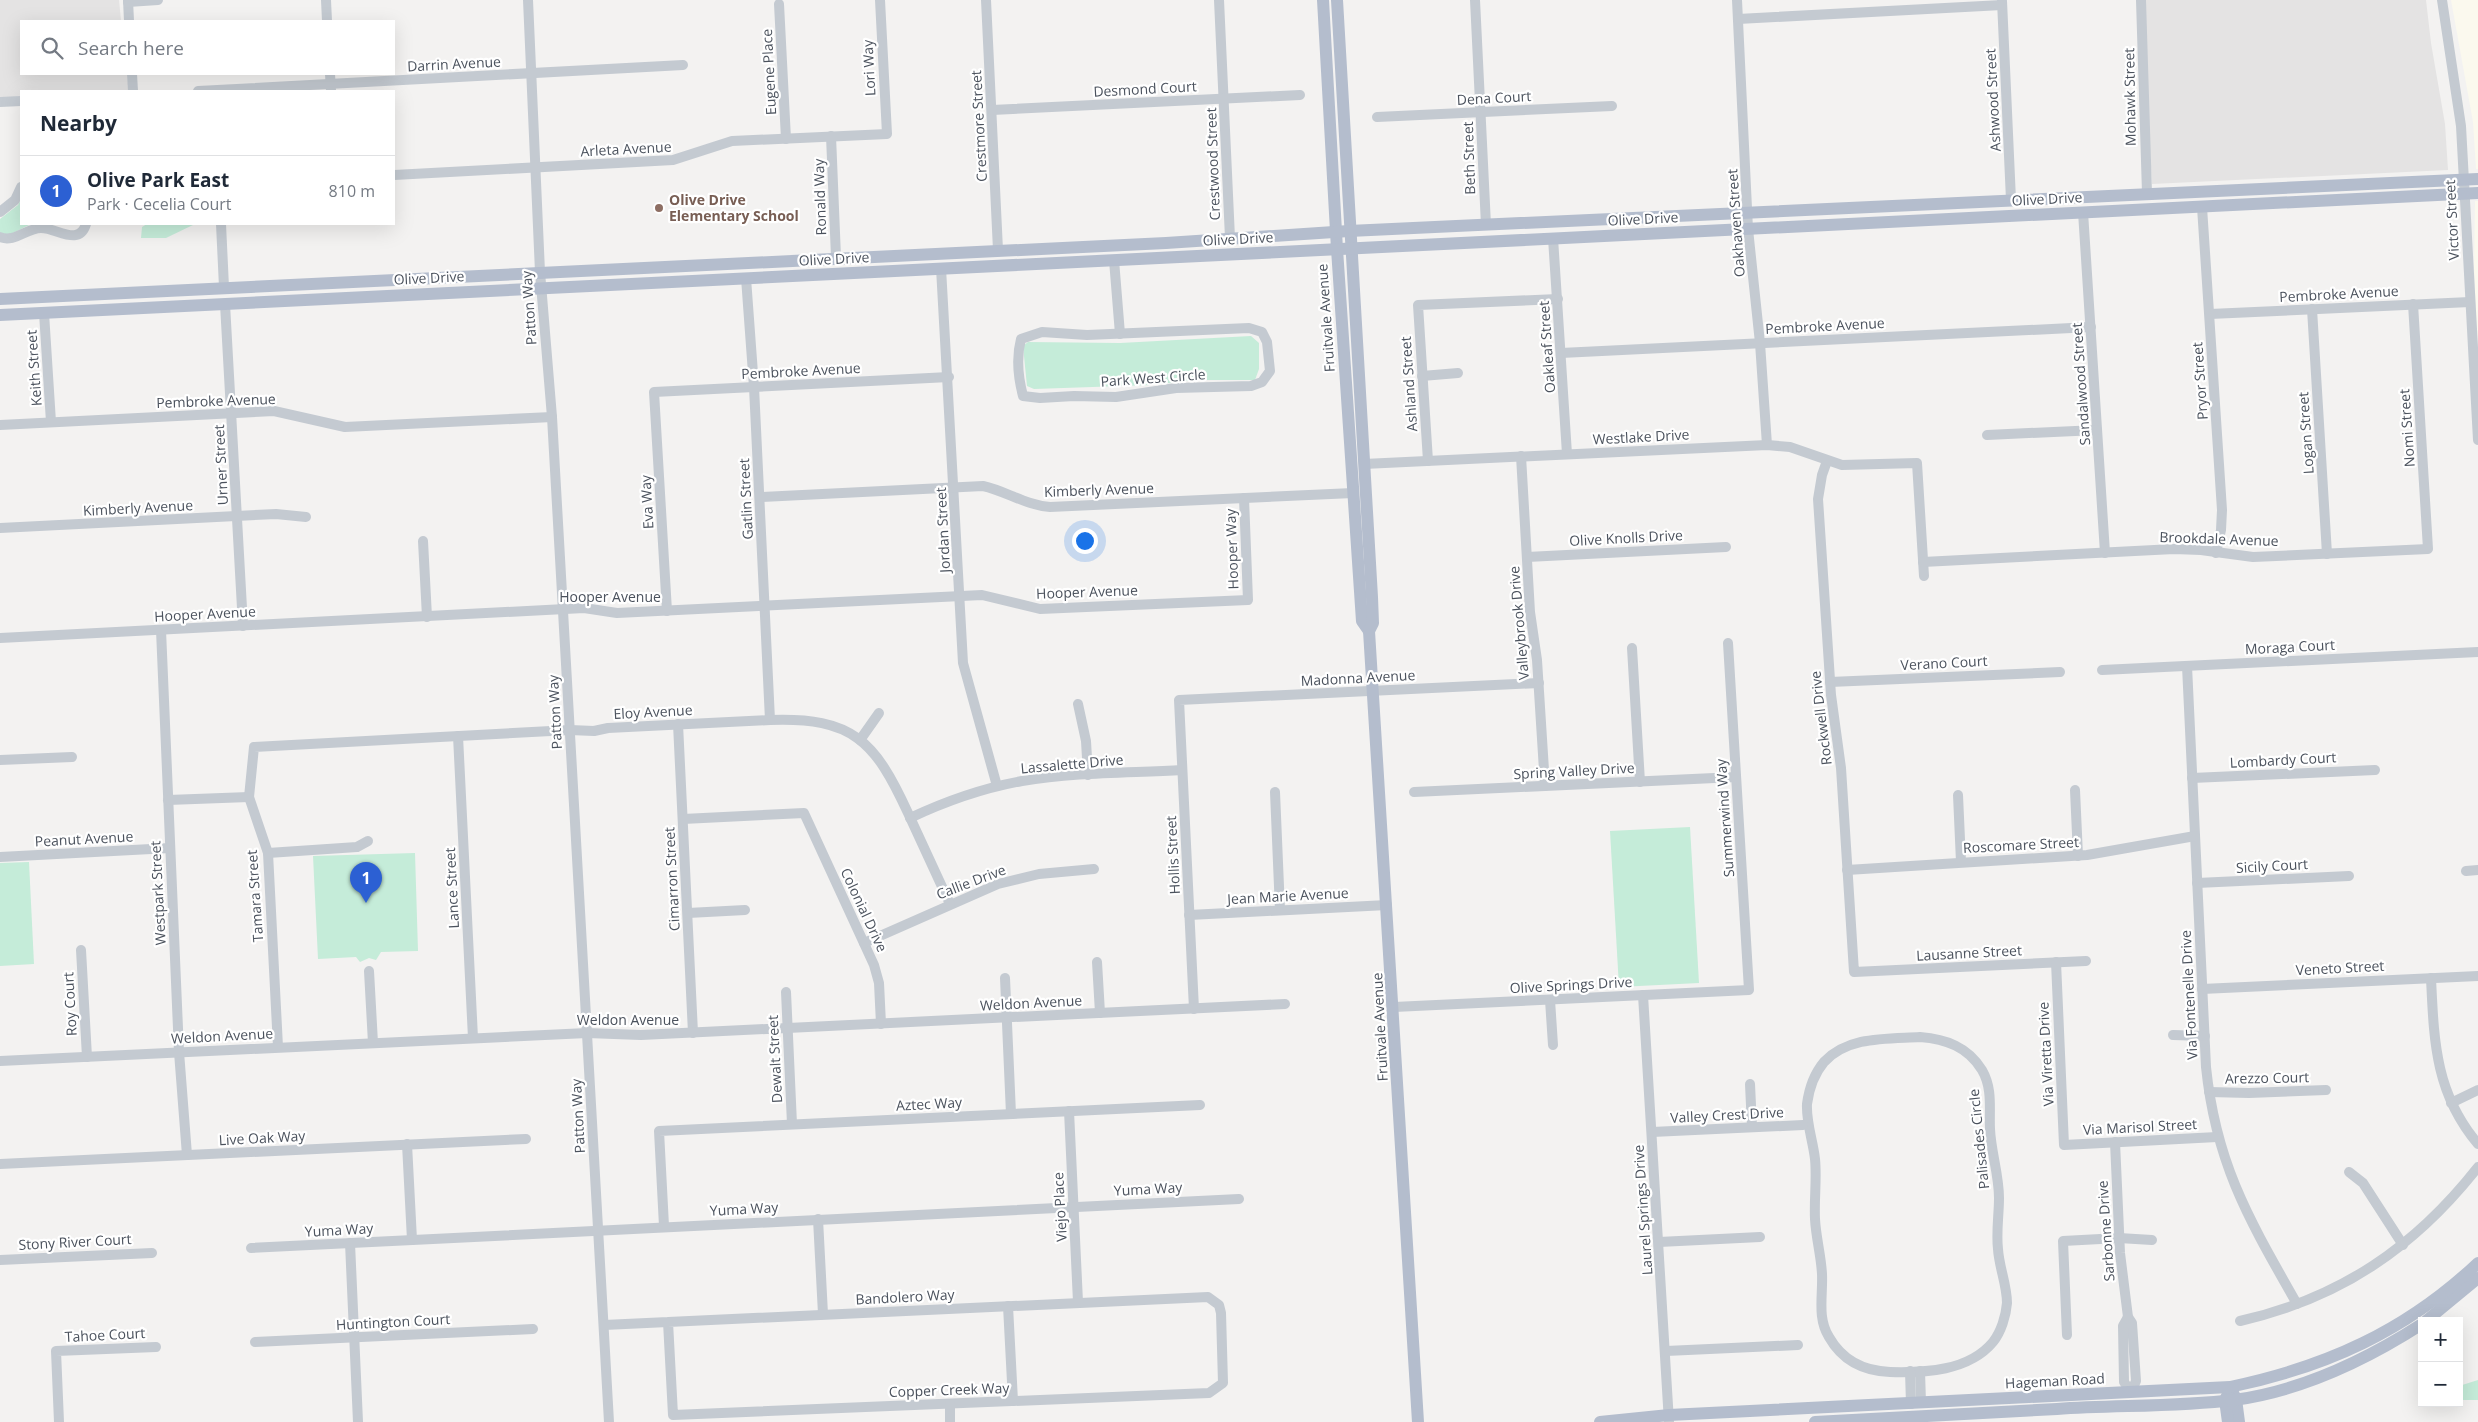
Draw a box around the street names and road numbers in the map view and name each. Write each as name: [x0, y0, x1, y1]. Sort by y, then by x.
street label: Eugene Place: [757, 28, 780, 116]
street label: Lori Way: [857, 38, 879, 97]
street label: Ashwood Street: [1980, 48, 2005, 152]
street label: Mohawk Street: [2119, 48, 2140, 146]
street label: Darrin Avenue: [407, 52, 501, 75]
street label: Crestmore Street: [966, 70, 991, 182]
street label: Desmond Court: [1093, 76, 1197, 101]
street label: Dena Court: [1456, 86, 1532, 109]
street label: Crestwood Street: [1201, 107, 1224, 221]
street label: Beth Street: [1458, 121, 1479, 195]
street label: Arleta Avenue: [580, 137, 672, 160]
street label: Ronald Way: [809, 157, 830, 236]
street label: Oakhaven Street: [1722, 168, 1749, 278]
street label: Victor Street: [2440, 179, 2463, 261]
street label: Olive Drive: [2011, 187, 2083, 210]
street label: Olive Drive: [1607, 207, 1679, 230]
street label: Olive Drive: [1202, 227, 1274, 250]
street label: Olive Drive: [798, 247, 870, 270]
street label: Fruitvale Avenue: [1312, 263, 1339, 373]
street label: Olive Drive: [393, 266, 465, 289]
street label: Patton Way: [516, 269, 541, 346]
street label: Pembroke Avenue: [2279, 281, 2399, 306]
street label: Oakleaf Street: [1534, 300, 1559, 394]
street label: Pembroke Avenue: [1765, 313, 1885, 338]
street label: Sandalwood Street: [2067, 322, 2094, 446]
street label: Keith Street: [21, 329, 46, 407]
street label: Ashland Street: [1396, 336, 1421, 432]
street label: Pryor Street: [2187, 341, 2212, 421]
street label: Pembroke Avenue: [741, 358, 861, 383]
street label: Park West Circle: [1100, 364, 1206, 391]
street label: Nomi Street: [2394, 388, 2419, 468]
street label: Pembroke Avenue: [156, 389, 276, 412]
street label: Logan Street: [2293, 391, 2318, 475]
street label: Urner Street: [209, 424, 232, 506]
street label: Westlake Drive: [1592, 424, 1690, 449]
street label: Gatlin Street: [734, 458, 757, 540]
street label: Eva Way: [636, 474, 657, 529]
street label: Kimberly Avenue: [1044, 478, 1154, 501]
street label: Jordan Street: [931, 487, 954, 575]
street label: Kimberly Avenue: [82, 495, 194, 520]
street label: Hooper Way: [1221, 507, 1242, 590]
street label: Olive Knolls Drive: [1569, 525, 1683, 550]
street label: Brookdale Avenue: [2159, 527, 2279, 550]
street label: Valleybrook Drive: [1504, 565, 1533, 681]
street label: Hooper Avenue: [1036, 580, 1138, 603]
street label: Hooper Avenue: [559, 587, 661, 606]
street label: Hooper Avenue: [154, 601, 256, 626]
street label: Moraga Court: [2244, 635, 2335, 658]
street label: Verano Court: [1900, 651, 1988, 674]
street label: Madonna Avenue: [1300, 665, 1416, 690]
street label: Rockwell Drive: [1805, 670, 1836, 766]
street label: Patton Way: [543, 673, 566, 750]
street label: Eloy Avenue: [613, 700, 693, 723]
street label: Lombardy Court: [2229, 747, 2337, 772]
street label: Lassalette Drive: [1020, 750, 1124, 777]
street label: Summerwind Way: [1711, 757, 1738, 878]
street label: Spring Valley Drive: [1513, 758, 1635, 783]
street label: Hollis Street: [1161, 815, 1184, 895]
street label: Peanut Avenue: [34, 826, 134, 851]
street label: Cimarron Street: [659, 826, 684, 932]
street label: Roscomare Street: [1963, 832, 2079, 857]
street label: Westpark Street: [145, 840, 170, 946]
street label: Lance Street: [440, 847, 463, 929]
street label: Tamara Street: [242, 849, 267, 943]
street label: Sicily Court: [2235, 854, 2309, 877]
street label: Callie Drive: [933, 860, 1008, 903]
street label: Colonial Drive: [837, 865, 892, 955]
street label: Jean Marie Avenue: [1225, 883, 1349, 908]
street label: Via Fontenelle Drive: [2176, 930, 2201, 1060]
street label: Lausanne Street: [1916, 940, 2022, 965]
street label: Veneto Street: [2295, 956, 2385, 979]
street label: Roy Court: [58, 971, 81, 1037]
street label: Fruitvale Avenue: [1367, 972, 1392, 1082]
street label: Olive Springs Drive: [1509, 972, 1633, 997]
street label: Weldon Avenue: [979, 990, 1083, 1015]
street label: Via Viretta Drive: [2033, 1001, 2058, 1107]
street label: Weldon Avenue: [577, 1010, 679, 1029]
street label: Dewalt Street: [763, 1015, 786, 1103]
street label: Weldon Avenue: [170, 1023, 274, 1048]
street label: Arezzo Court: [2225, 1067, 2309, 1088]
street label: Patton Way: [566, 1077, 589, 1154]
street label: Palisades Circle: [1964, 1088, 1993, 1190]
street label: Aztec Way: [895, 1092, 964, 1115]
street label: Valley Crest Drive: [1670, 1102, 1784, 1127]
street label: Via Marisol Street: [2082, 1114, 2198, 1139]
street label: Live Oak Way: [218, 1126, 307, 1149]
street label: Laurel Springs Drive: [1628, 1144, 1657, 1276]
street label: Viejo Place: [1048, 1172, 1071, 1242]
street label: Yuma Way: [1113, 1177, 1184, 1200]
street label: Sarbonne Drive: [2092, 1180, 2119, 1282]
street label: Yuma Way: [709, 1197, 780, 1220]
street label: Yuma Way: [304, 1218, 375, 1241]
street label: Stony River Court: [18, 1229, 132, 1254]
street label: Bandolero Way: [855, 1284, 956, 1309]
street label: Huntington Court: [335, 1309, 451, 1334]
street label: Tahoe Court: [64, 1323, 146, 1346]
street label: Hageman Road: [2005, 1368, 2105, 1393]
street label: Copper Creek Way: [888, 1378, 1011, 1401]

